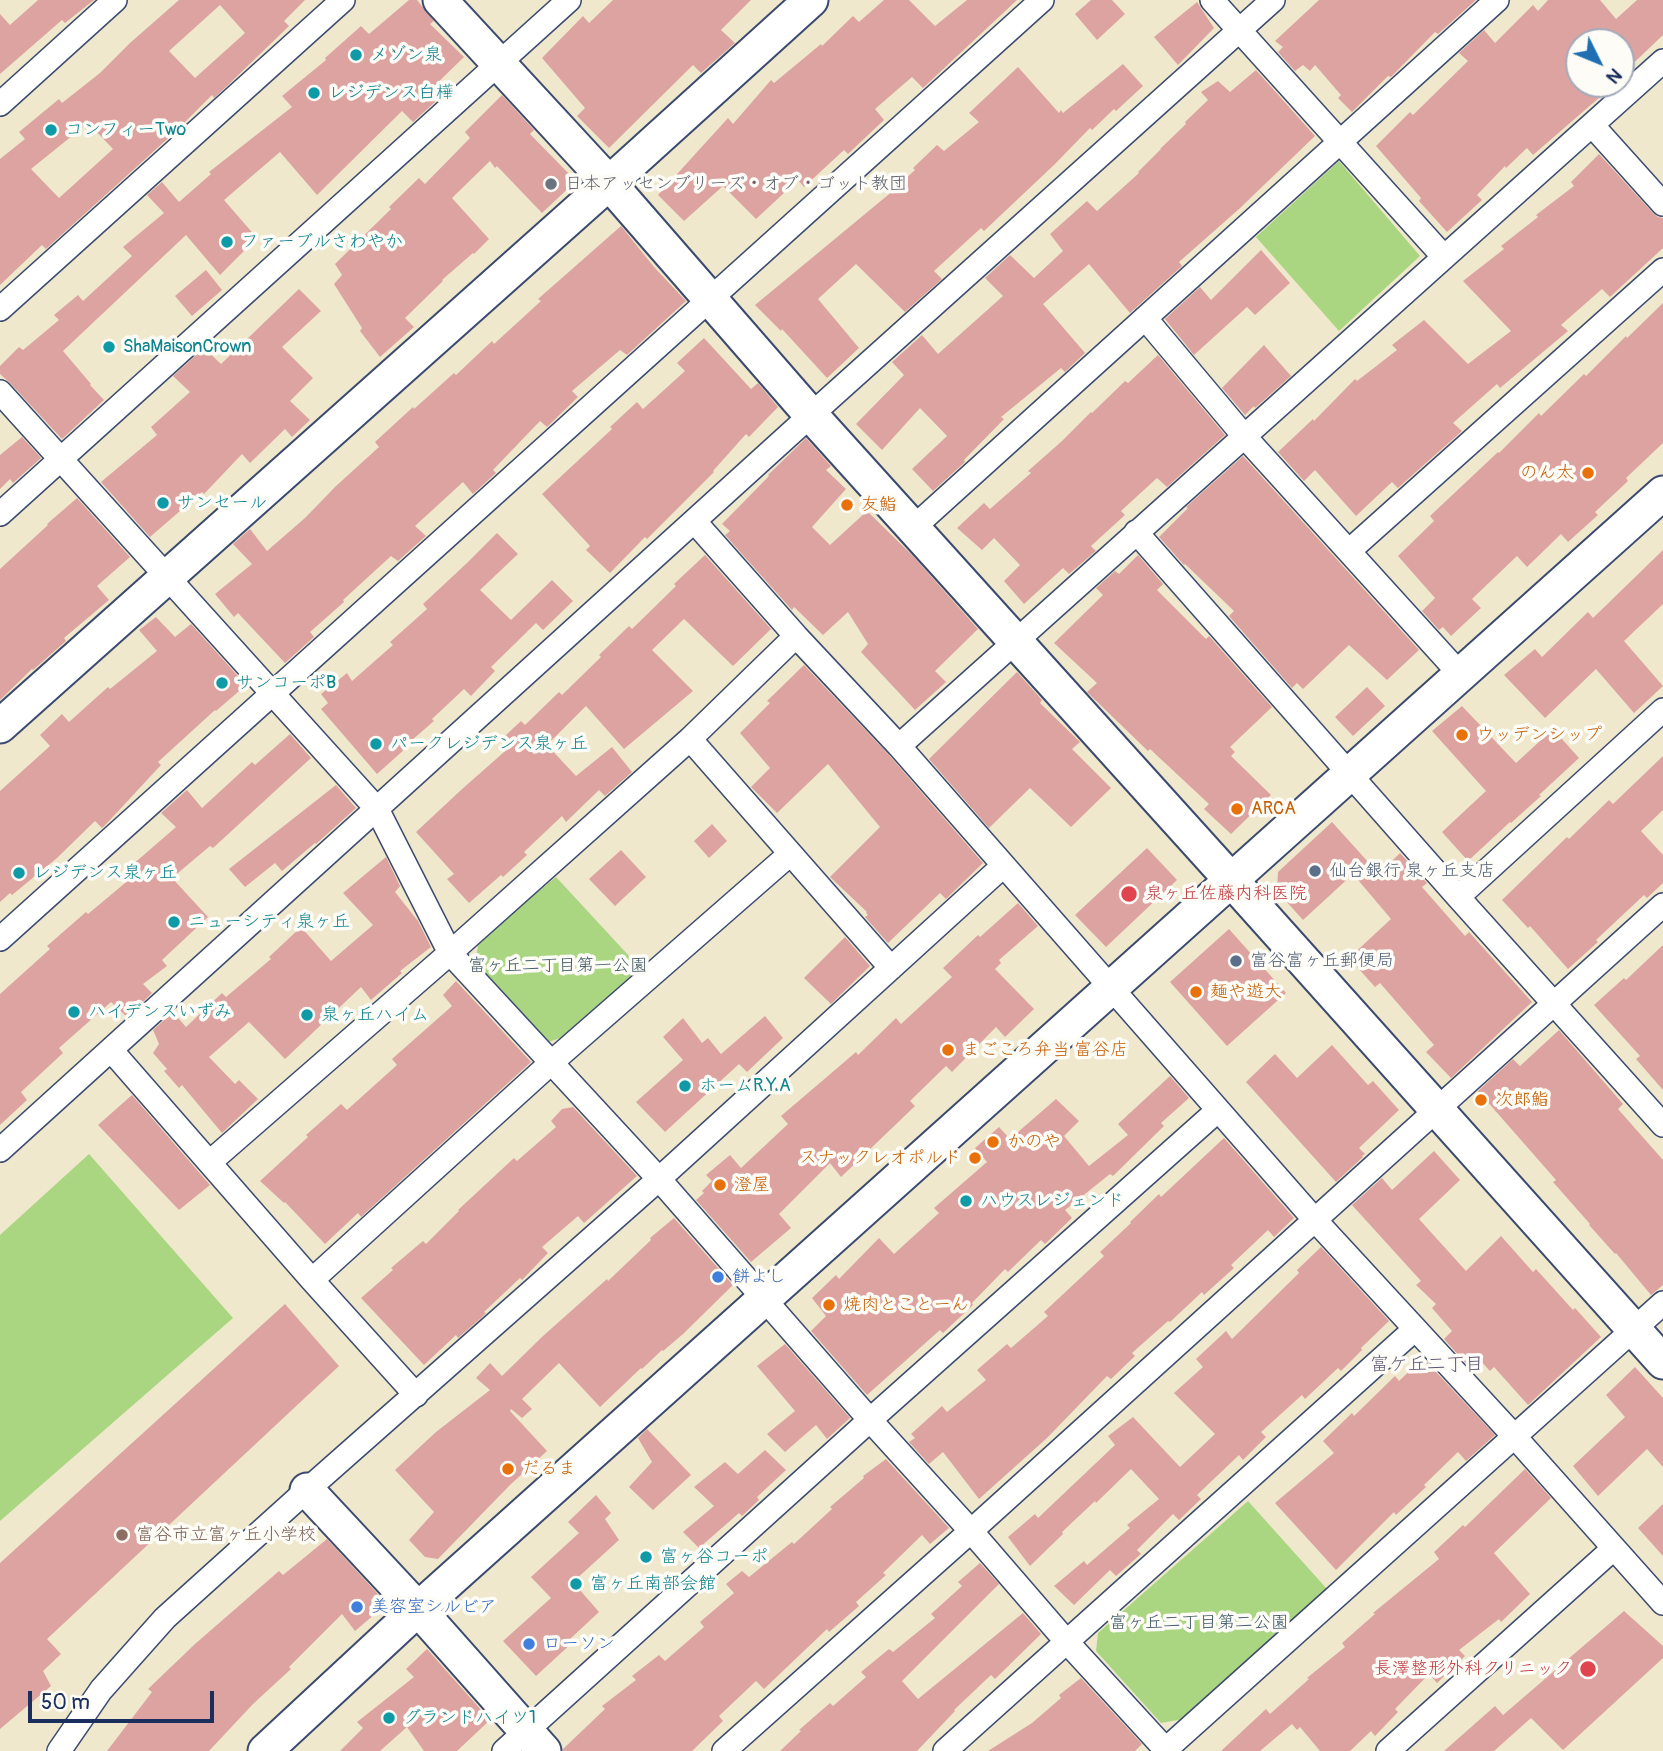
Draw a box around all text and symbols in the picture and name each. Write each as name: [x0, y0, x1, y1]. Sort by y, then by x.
north arrow: [1565, 28, 1635, 98]
place label: メゾン泉: [370, 44, 442, 66]
marker: メゾン泉: [348, 47, 364, 63]
text: N: [1601, 63, 1627, 89]
place label: レジデンス白樺: [328, 82, 454, 104]
marker: レジデンス白樺: [306, 85, 322, 101]
place label: コンフィーTwo: [65, 119, 186, 141]
marker: コンフィーTwo: [43, 122, 59, 138]
place label: 日本アッセンブリーズ・オブ・ゴット教団: [565, 173, 907, 195]
marker: 日本アッセンブリーズ・オブ・ゴット教団: [543, 176, 559, 192]
place label: ファーブルさわやか: [241, 231, 403, 253]
marker: ファーブルさわやか: [219, 234, 235, 250]
place label: ShaMaisonCrown: [123, 336, 252, 358]
marker: ShaMaisonCrown: [101, 339, 117, 355]
place label: のん太: [1520, 462, 1574, 484]
marker: のん太: [1580, 465, 1596, 481]
place label: サンセール: [177, 492, 267, 514]
place label: 友鮨: [861, 494, 897, 516]
marker: サンセール: [155, 495, 171, 511]
marker: 友鮨: [839, 497, 855, 513]
place label: サンコーポB: [236, 672, 336, 694]
marker: サンコーポB: [214, 675, 230, 691]
place label: ウッデンシップ: [1476, 724, 1602, 746]
marker: ウッデンシップ: [1454, 727, 1470, 743]
place label: パークレジデンス泉ヶ丘: [390, 733, 588, 755]
marker: パークレジデンス泉ヶ丘: [368, 736, 384, 752]
place label: ARCA: [1251, 798, 1296, 820]
marker: ARCA: [1229, 801, 1245, 817]
place label: 仙台銀行 泉ヶ丘支店: [1329, 860, 1495, 882]
place label: レジデンス泉ヶ丘: [33, 862, 177, 884]
marker: 仙台銀行 泉ヶ丘支店: [1307, 863, 1323, 879]
marker: レジデンス泉ヶ丘: [11, 865, 27, 881]
place label: 泉ヶ丘佐藤内科医院: [1145, 883, 1307, 905]
marker: 泉ヶ丘佐藤内科医院: [1119, 884, 1139, 904]
place label: ニューシティ泉ヶ丘: [188, 911, 350, 933]
marker: ニューシティ泉ヶ丘: [166, 914, 182, 930]
place label: 富谷富ヶ丘郵便局: [1250, 950, 1394, 972]
marker: 富谷富ヶ丘郵便局: [1228, 953, 1244, 969]
park label: 富ヶ丘二丁目第一公園: [468, 955, 648, 977]
place label: 麺や遊大: [1210, 981, 1282, 1003]
marker: 麺や遊大: [1188, 984, 1204, 1000]
place label: ハイデンスいずみ: [88, 1001, 232, 1023]
marker: ハイデンスいずみ: [66, 1004, 82, 1020]
place label: 泉ヶ丘ハイム: [321, 1004, 429, 1026]
marker: 泉ヶ丘ハイム: [299, 1007, 315, 1023]
place label: まごころ弁当 富谷店: [962, 1039, 1128, 1061]
marker: まごころ弁当 富谷店: [940, 1042, 956, 1058]
place label: ホームR.Y.A: [699, 1075, 791, 1097]
marker: ホームR.Y.A: [677, 1078, 693, 1094]
place label: 次郎鮨: [1495, 1089, 1549, 1111]
marker: 次郎鮨: [1473, 1092, 1489, 1108]
place label: かのや: [1007, 1131, 1061, 1153]
marker: かのや: [985, 1134, 1001, 1150]
place label: スナックレオポルド: [799, 1147, 961, 1169]
marker: スナックレオポルド: [967, 1150, 983, 1166]
place label: 澄屋: [734, 1174, 770, 1196]
marker: 澄屋: [712, 1177, 728, 1193]
place label: ハウスレジェンド: [980, 1190, 1124, 1212]
marker: ハウスレジェンド: [958, 1193, 974, 1209]
place label: 餅よし: [732, 1266, 786, 1288]
marker: 餅よし: [710, 1269, 726, 1285]
place label: 焼肉とことーん: [843, 1294, 969, 1316]
marker: 焼肉とことーん: [821, 1297, 837, 1313]
district label: 富ケ丘二丁目: [1370, 1354, 1484, 1376]
place label: だるま: [522, 1458, 576, 1480]
marker: だるま: [500, 1461, 516, 1477]
place label: 富谷市立富ヶ丘小学校: [136, 1524, 316, 1546]
marker: 富谷市立富ヶ丘小学校: [114, 1527, 130, 1543]
place label: 富ヶ谷コーポ: [660, 1546, 768, 1568]
marker: 富ヶ谷コーポ: [638, 1549, 654, 1565]
place label: 富ヶ丘南部会館: [590, 1573, 716, 1595]
marker: 富ヶ丘南部会館: [568, 1576, 584, 1592]
place label: 美容室シルビア: [371, 1596, 497, 1618]
marker: 美容室シルビア: [349, 1599, 365, 1615]
park label: 富ヶ丘二丁目第二公園: [1109, 1612, 1289, 1634]
place label: ローソン: [543, 1633, 615, 1655]
marker: ローソン: [521, 1636, 537, 1652]
place label: 長澤整形外科クリニック: [1374, 1658, 1572, 1680]
marker: 長澤整形外科クリニック: [1578, 1659, 1598, 1679]
scale bar: [32, 1678, 217, 1722]
text: 50 m: [41, 1689, 90, 1716]
place label: グランドハイツ1: [403, 1707, 536, 1729]
marker: グランドハイツ1: [381, 1710, 397, 1726]

